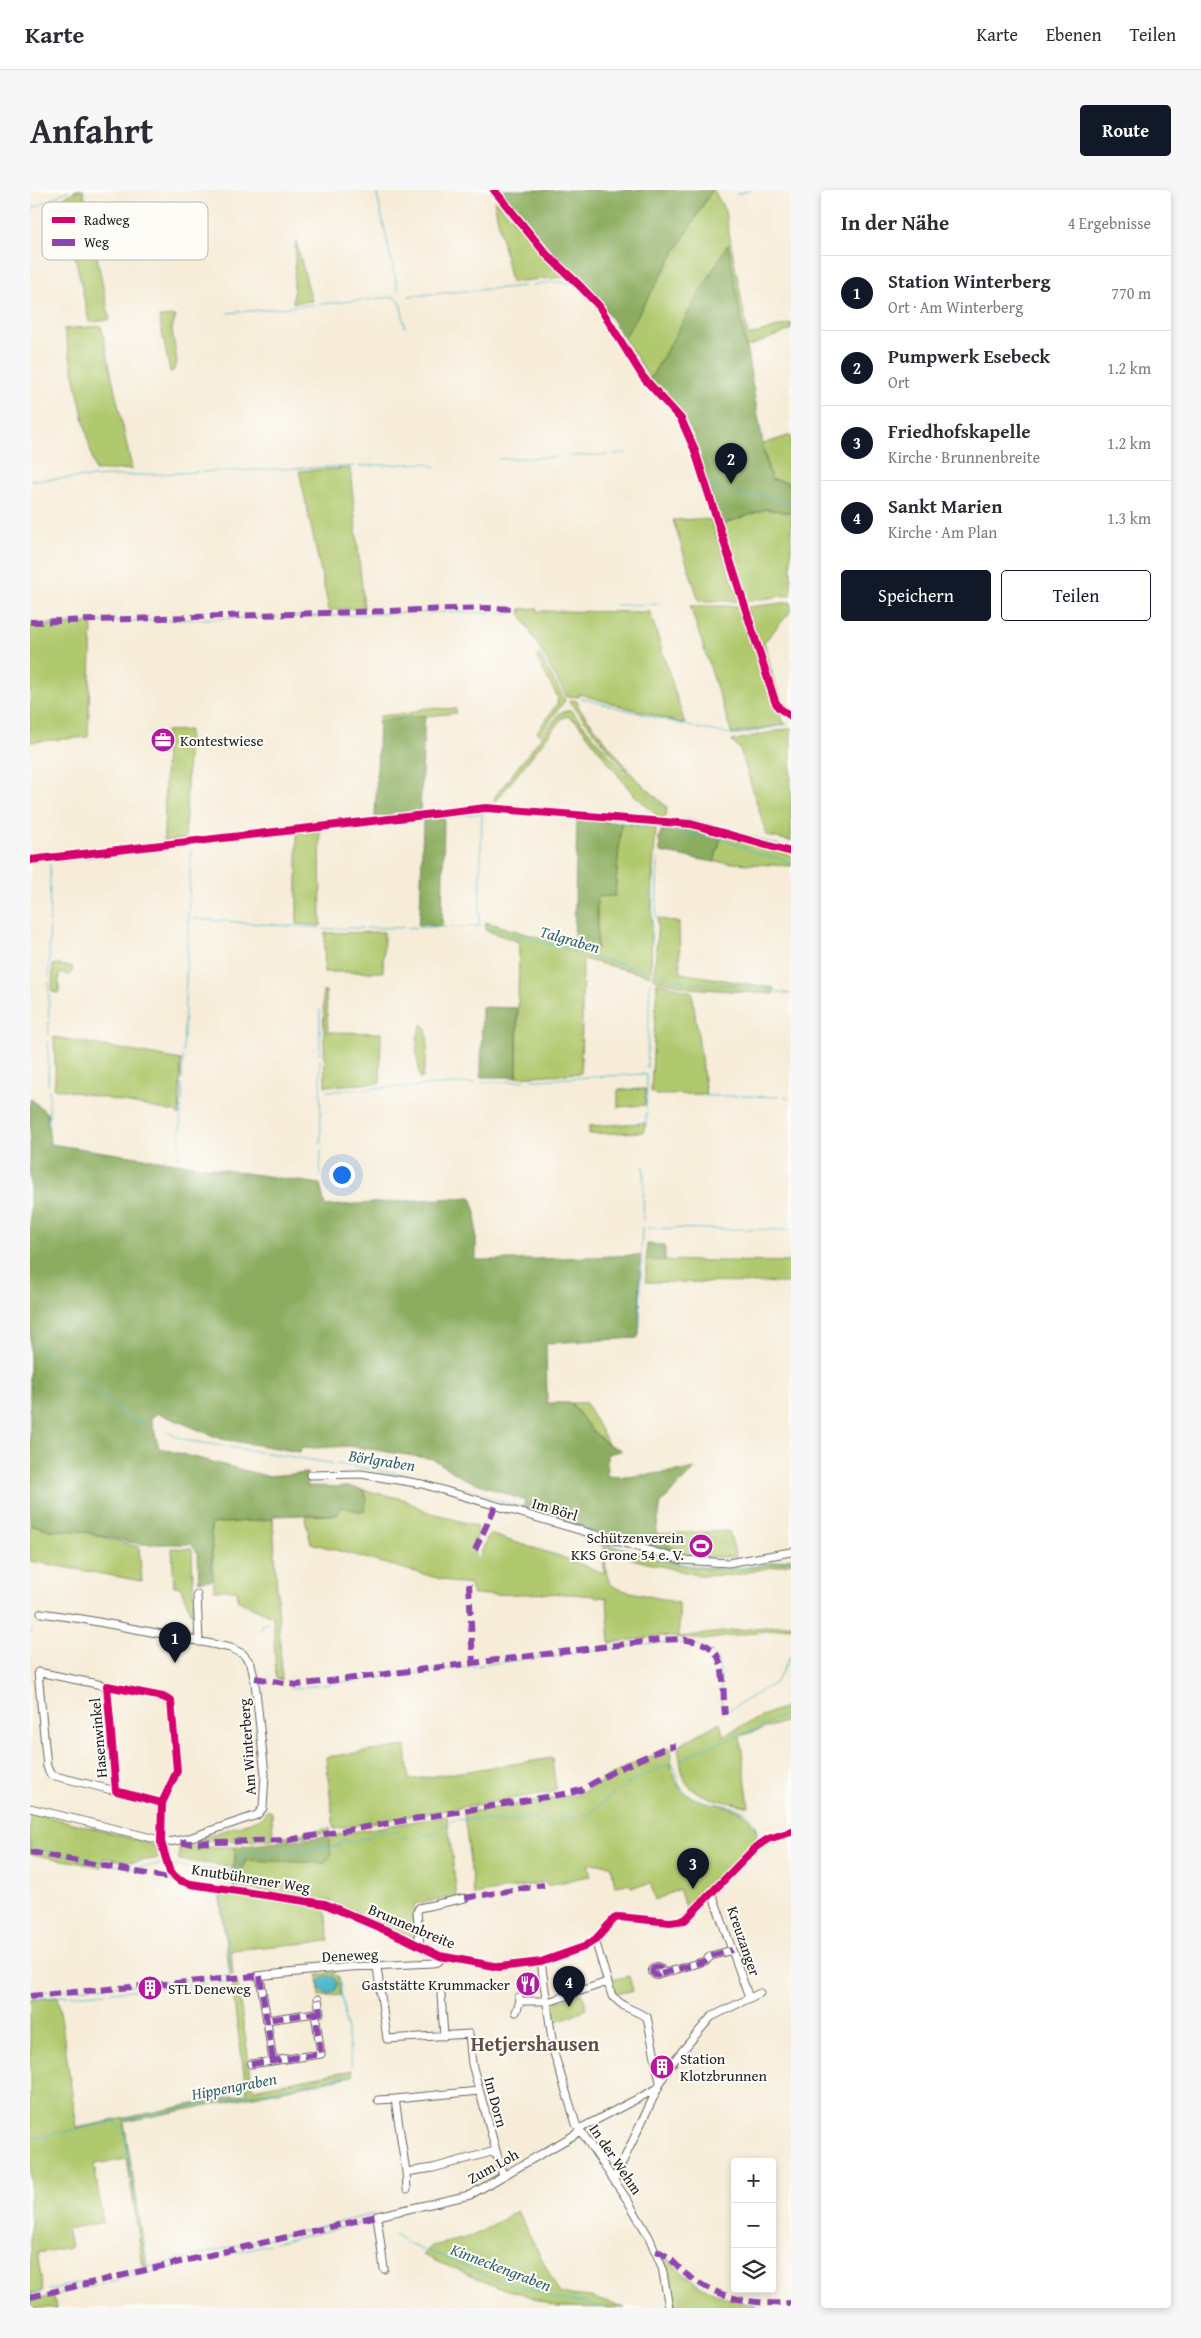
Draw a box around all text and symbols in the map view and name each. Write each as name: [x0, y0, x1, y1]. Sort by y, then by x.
text: Karte: [25, 17, 84, 52]
text: Karte: [977, 21, 1018, 48]
text: Ebenen: [1046, 21, 1102, 48]
text: Teilen: [1130, 21, 1176, 48]
text: Anfahrt: [30, 105, 153, 156]
button: Route: [1080, 105, 1171, 156]
legend: [42, 202, 208, 260]
text: In der Nähe: [841, 207, 949, 238]
text: Radweg: [84, 210, 129, 230]
text: 4 Ergebnisse: [1068, 211, 1151, 235]
text: Weg: [84, 232, 109, 252]
text: Station Winterberg: [888, 267, 1051, 295]
text: 1: [853, 281, 861, 305]
text: 770 m: [1111, 281, 1151, 305]
text: Ort · Am Winterberg: [888, 295, 1023, 319]
text: Pumpwerk Esebeck: [888, 342, 1050, 370]
text: 2: [853, 356, 861, 380]
text: 1.2 km: [1107, 356, 1151, 380]
text: Ort: [888, 370, 910, 394]
text: Friedhofskapelle: [888, 417, 1031, 445]
text: 3: [853, 431, 861, 455]
text: 1.2 km: [1107, 431, 1151, 455]
pin: 2: [715, 443, 747, 484]
text: Kirche · Brunnenbreite: [888, 445, 1040, 469]
text: Sankt Marien: [888, 492, 1002, 520]
text: 4: [853, 506, 861, 530]
text: 1.3 km: [1107, 506, 1151, 530]
text: Kirche · Am Plan: [888, 520, 997, 544]
button: Speichern: [841, 570, 991, 621]
button: Teilen: [1001, 570, 1151, 621]
office icon: Kontestwiese: [150, 727, 176, 753]
place label: Kontestwiese: [180, 730, 263, 751]
water label: Talgraben: [537, 919, 603, 959]
your location: [329, 1162, 355, 1188]
water label: Börlgraben: [346, 1443, 417, 1477]
street label: Im Börl: [530, 1492, 580, 1526]
place label: Schützenverein KKS Grone 54 e. V.: [571, 1527, 685, 1565]
sports icon: Schützenverein KKS Grone 54 e. V.: [688, 1533, 714, 1559]
pin: 1: [159, 1622, 191, 1663]
street label: Hasenwinkel: [84, 1697, 112, 1779]
street label: Am Winterberg: [233, 1697, 261, 1796]
pin: 3: [677, 1848, 709, 1889]
street label: Knutbührener Weg: [190, 1858, 312, 1898]
street label: Brunnenbreite: [365, 1898, 459, 1954]
street label: Kreuzanger: [722, 1903, 766, 1979]
street label: Deneweg: [321, 1943, 379, 1967]
pin: 4: [553, 1966, 585, 2007]
restaurant icon: Gaststätte Krummacker: [515, 1971, 541, 1997]
place label: Gaststätte Krummacker: [362, 1974, 510, 1995]
building icon: STL Deneweg: [137, 1975, 163, 2001]
place label: STL Deneweg: [168, 1978, 251, 1999]
district label: Hetjershausen: [471, 2029, 599, 2058]
place label: Station Klotzbrunnen: [680, 2048, 768, 2086]
building icon: Station Klotzbrunnen: [649, 2054, 675, 2080]
water label: Hippengraben: [188, 2066, 279, 2106]
street label: Im Dorn: [479, 2074, 513, 2130]
street label: In der Wehm: [585, 2120, 648, 2199]
street label: Zum Loh: [464, 2143, 523, 2189]
map controls: [731, 2158, 776, 2293]
button: +: [731, 2158, 776, 2203]
button: −: [731, 2203, 776, 2248]
water label: Kinneckengraben: [446, 2236, 555, 2297]
button: layers: [731, 2248, 776, 2293]

